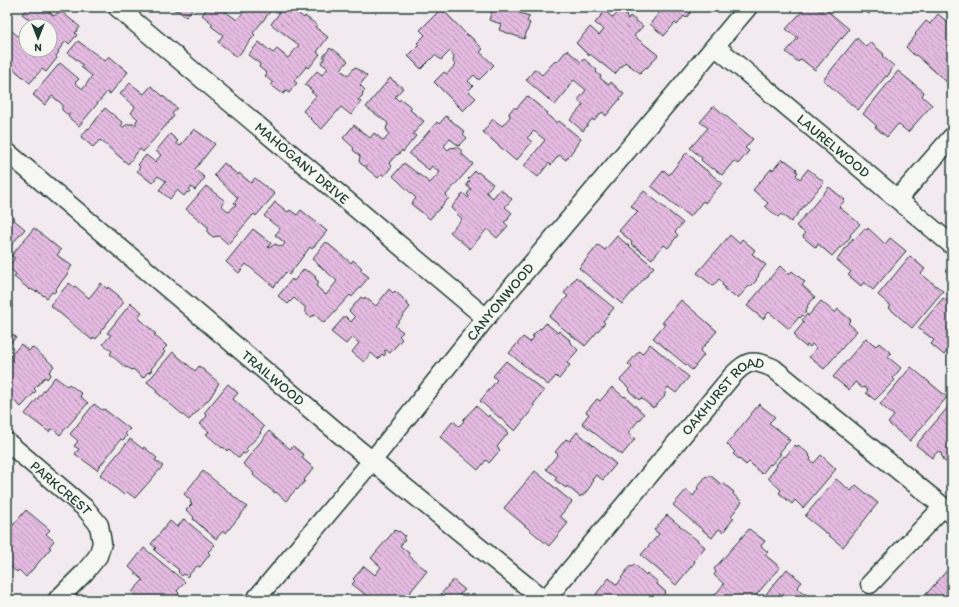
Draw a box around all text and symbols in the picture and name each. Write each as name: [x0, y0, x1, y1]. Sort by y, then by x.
north arrow: [18, 18, 58, 58]
text: N: [34, 41, 42, 54]
street label: LAURELWOOD: [794, 110, 874, 181]
street label: MAHOGANY DRIVE: [251, 118, 353, 208]
street label: CANYONWOOD: [463, 259, 537, 344]
street label: TRAILWOOD: [238, 346, 308, 409]
street label: OAKHURST ROAD: [678, 353, 766, 439]
street label: PARKCREST: [27, 457, 96, 518]

